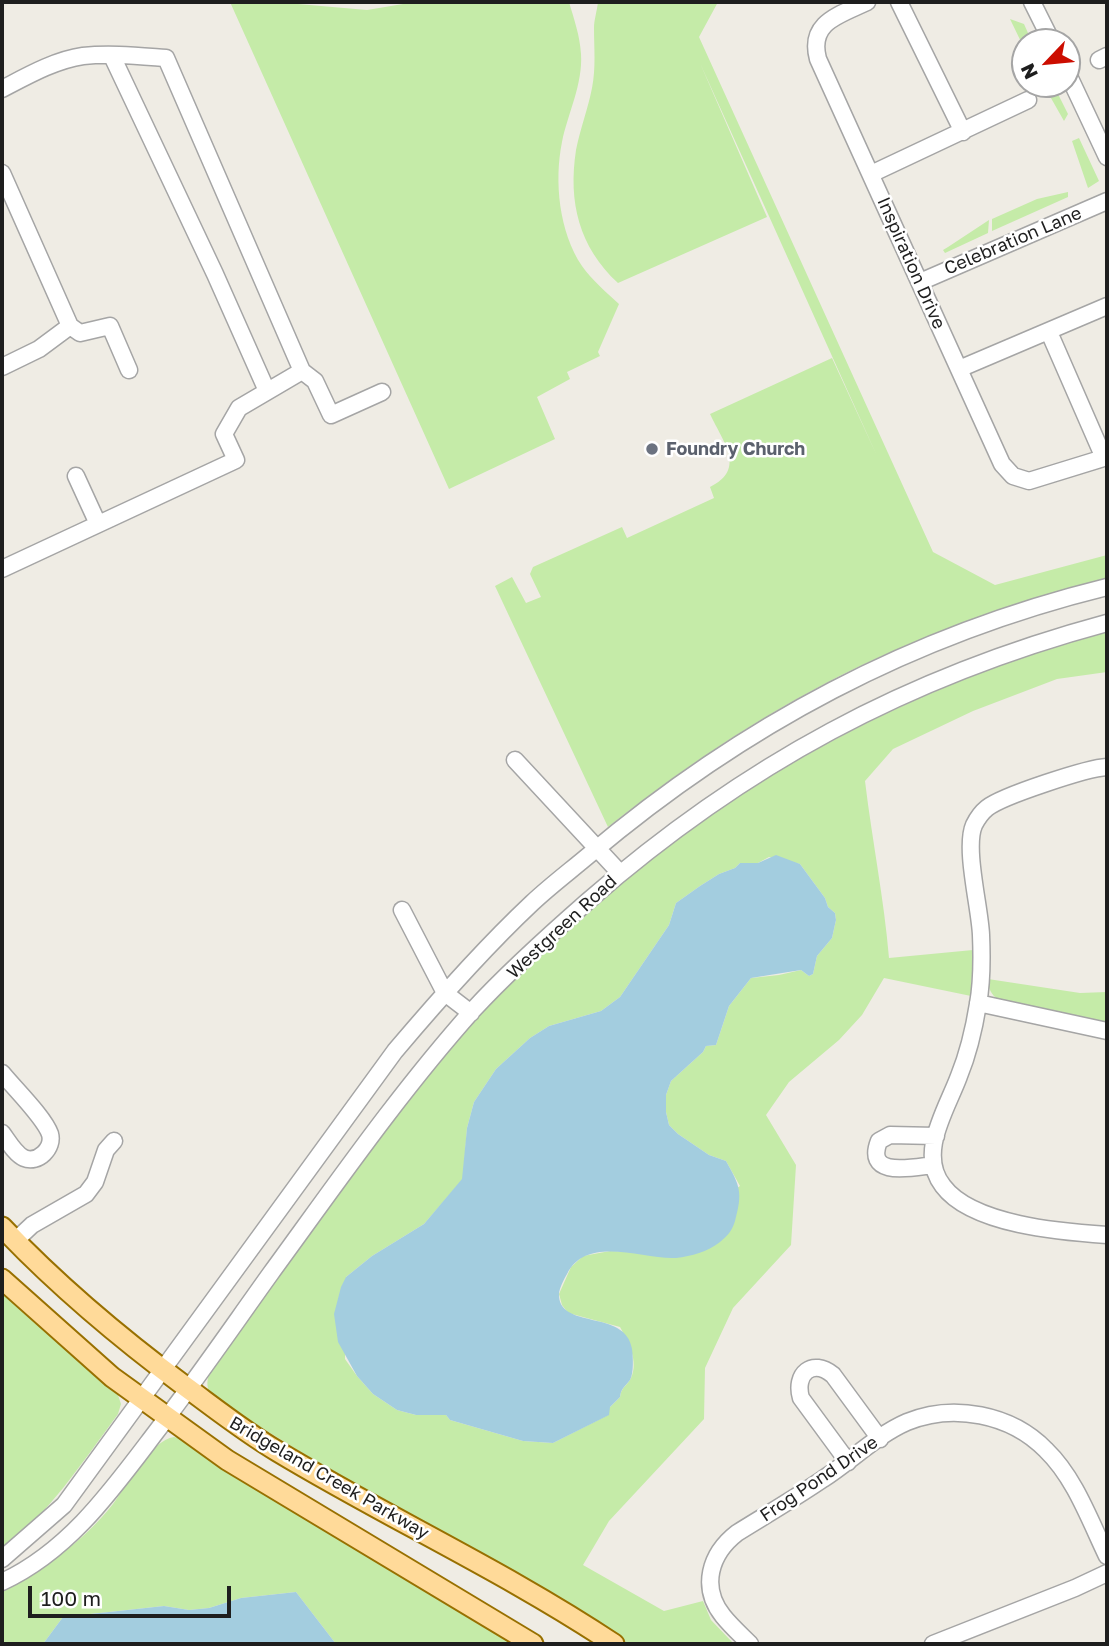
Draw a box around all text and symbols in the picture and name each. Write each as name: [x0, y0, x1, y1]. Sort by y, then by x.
north arrow: [1011, 28, 1081, 98]
text: N: [1015, 60, 1042, 83]
street label: Inspiration Drive: [872, 194, 950, 332]
street label: Celebration Lane: [941, 202, 1085, 280]
place label: Foundry Church: [666, 438, 805, 460]
marker: Foundry Church: [644, 441, 660, 457]
street label: Westgreen Road: [503, 871, 621, 983]
street label: Bridgeland Creek Parkway: [225, 1412, 433, 1544]
street label: Frog Pond Drive: [756, 1432, 882, 1526]
scale bar: [32, 1572, 234, 1616]
text: 100 m: [41, 1585, 101, 1611]

